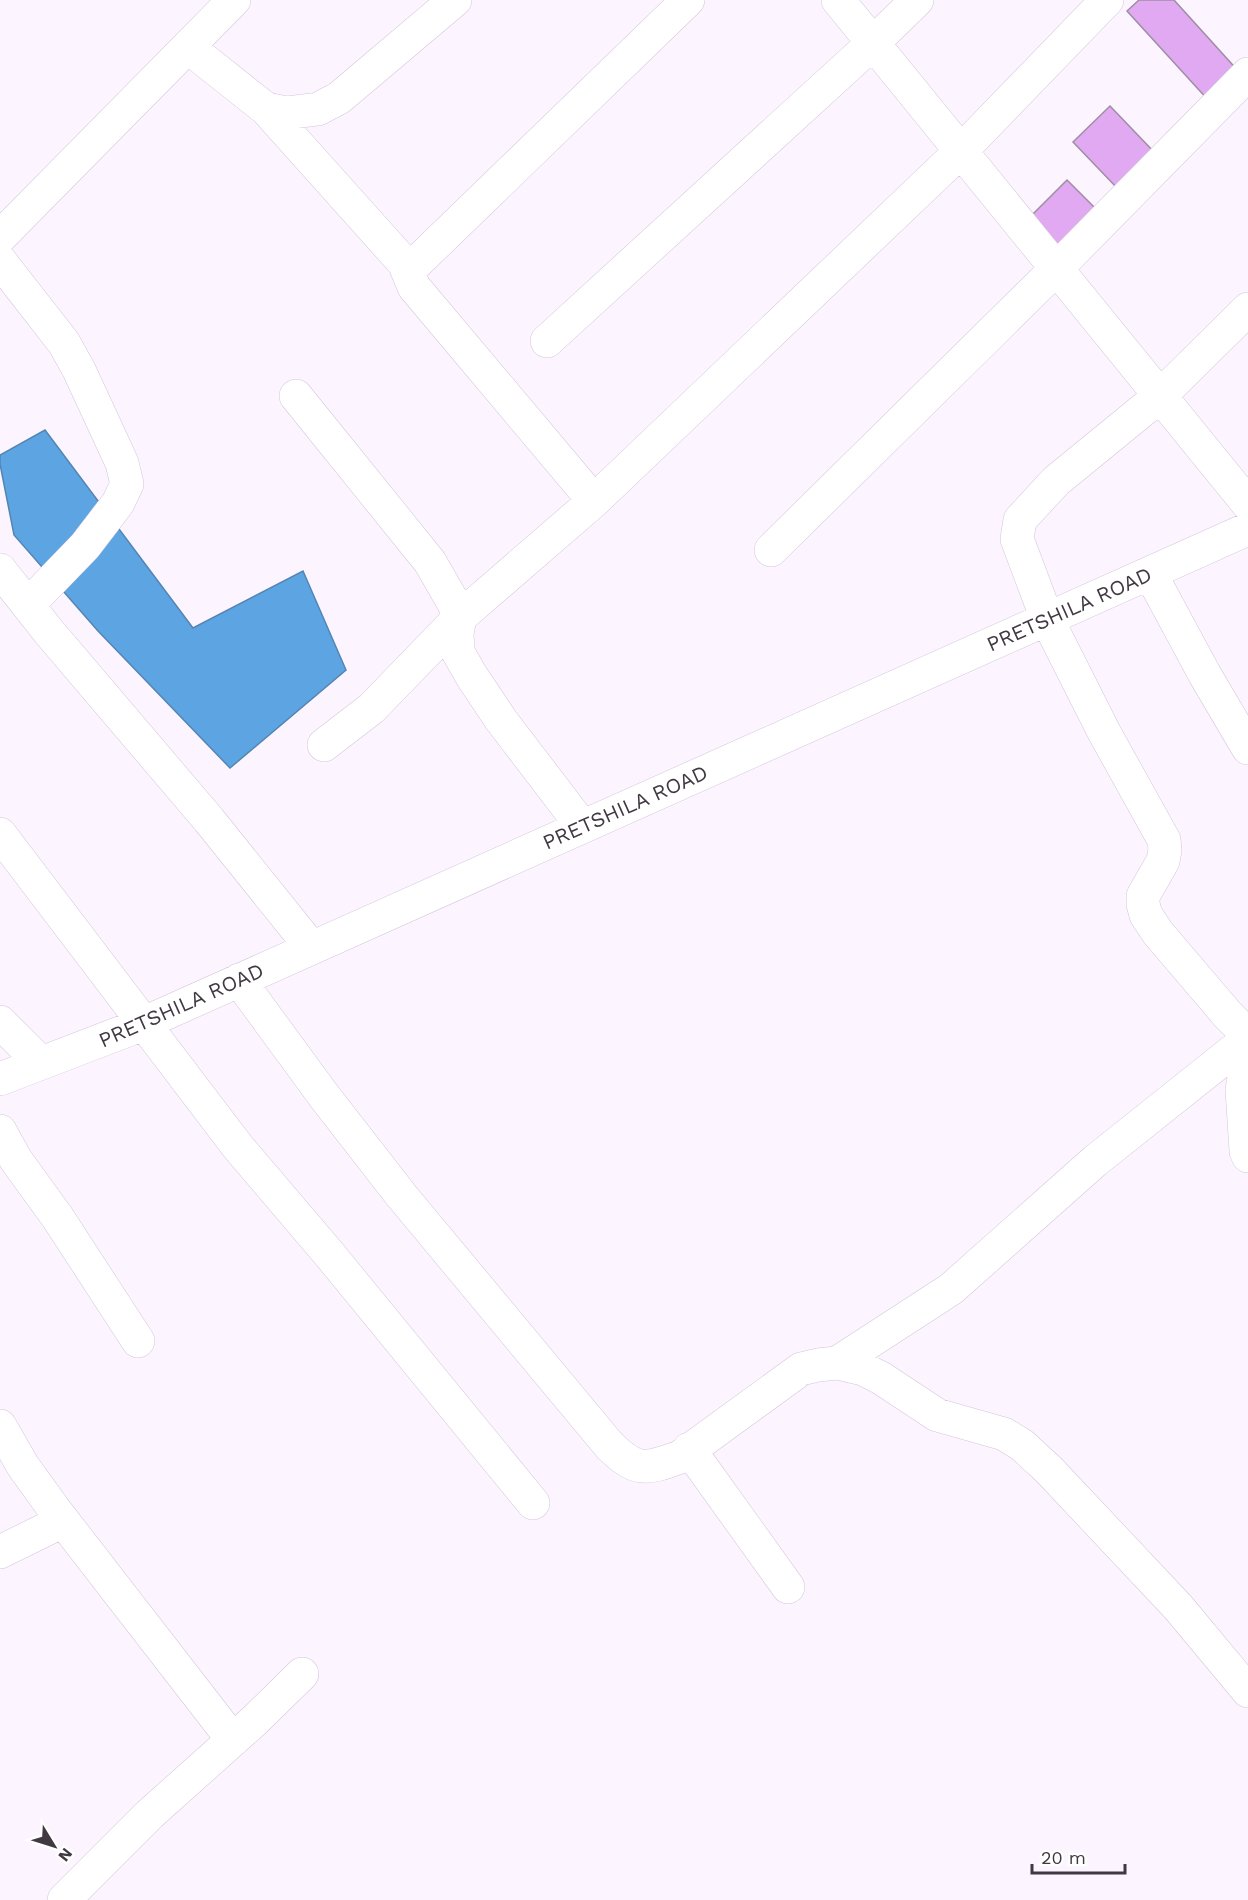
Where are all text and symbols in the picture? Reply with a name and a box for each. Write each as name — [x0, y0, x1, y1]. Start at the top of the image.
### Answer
street label: PRETSHILA ROAD — [983, 561, 1155, 657]
street label: PRETSHILA ROAD — [539, 759, 711, 855]
street label: PRETSHILA ROAD — [95, 957, 267, 1053]
north arrow — [24, 1816, 84, 1876]
scale bar — [1032, 1837, 1125, 1875]
text: N — [54, 1844, 77, 1865]
text: 20 m — [1041, 1847, 1086, 1868]

